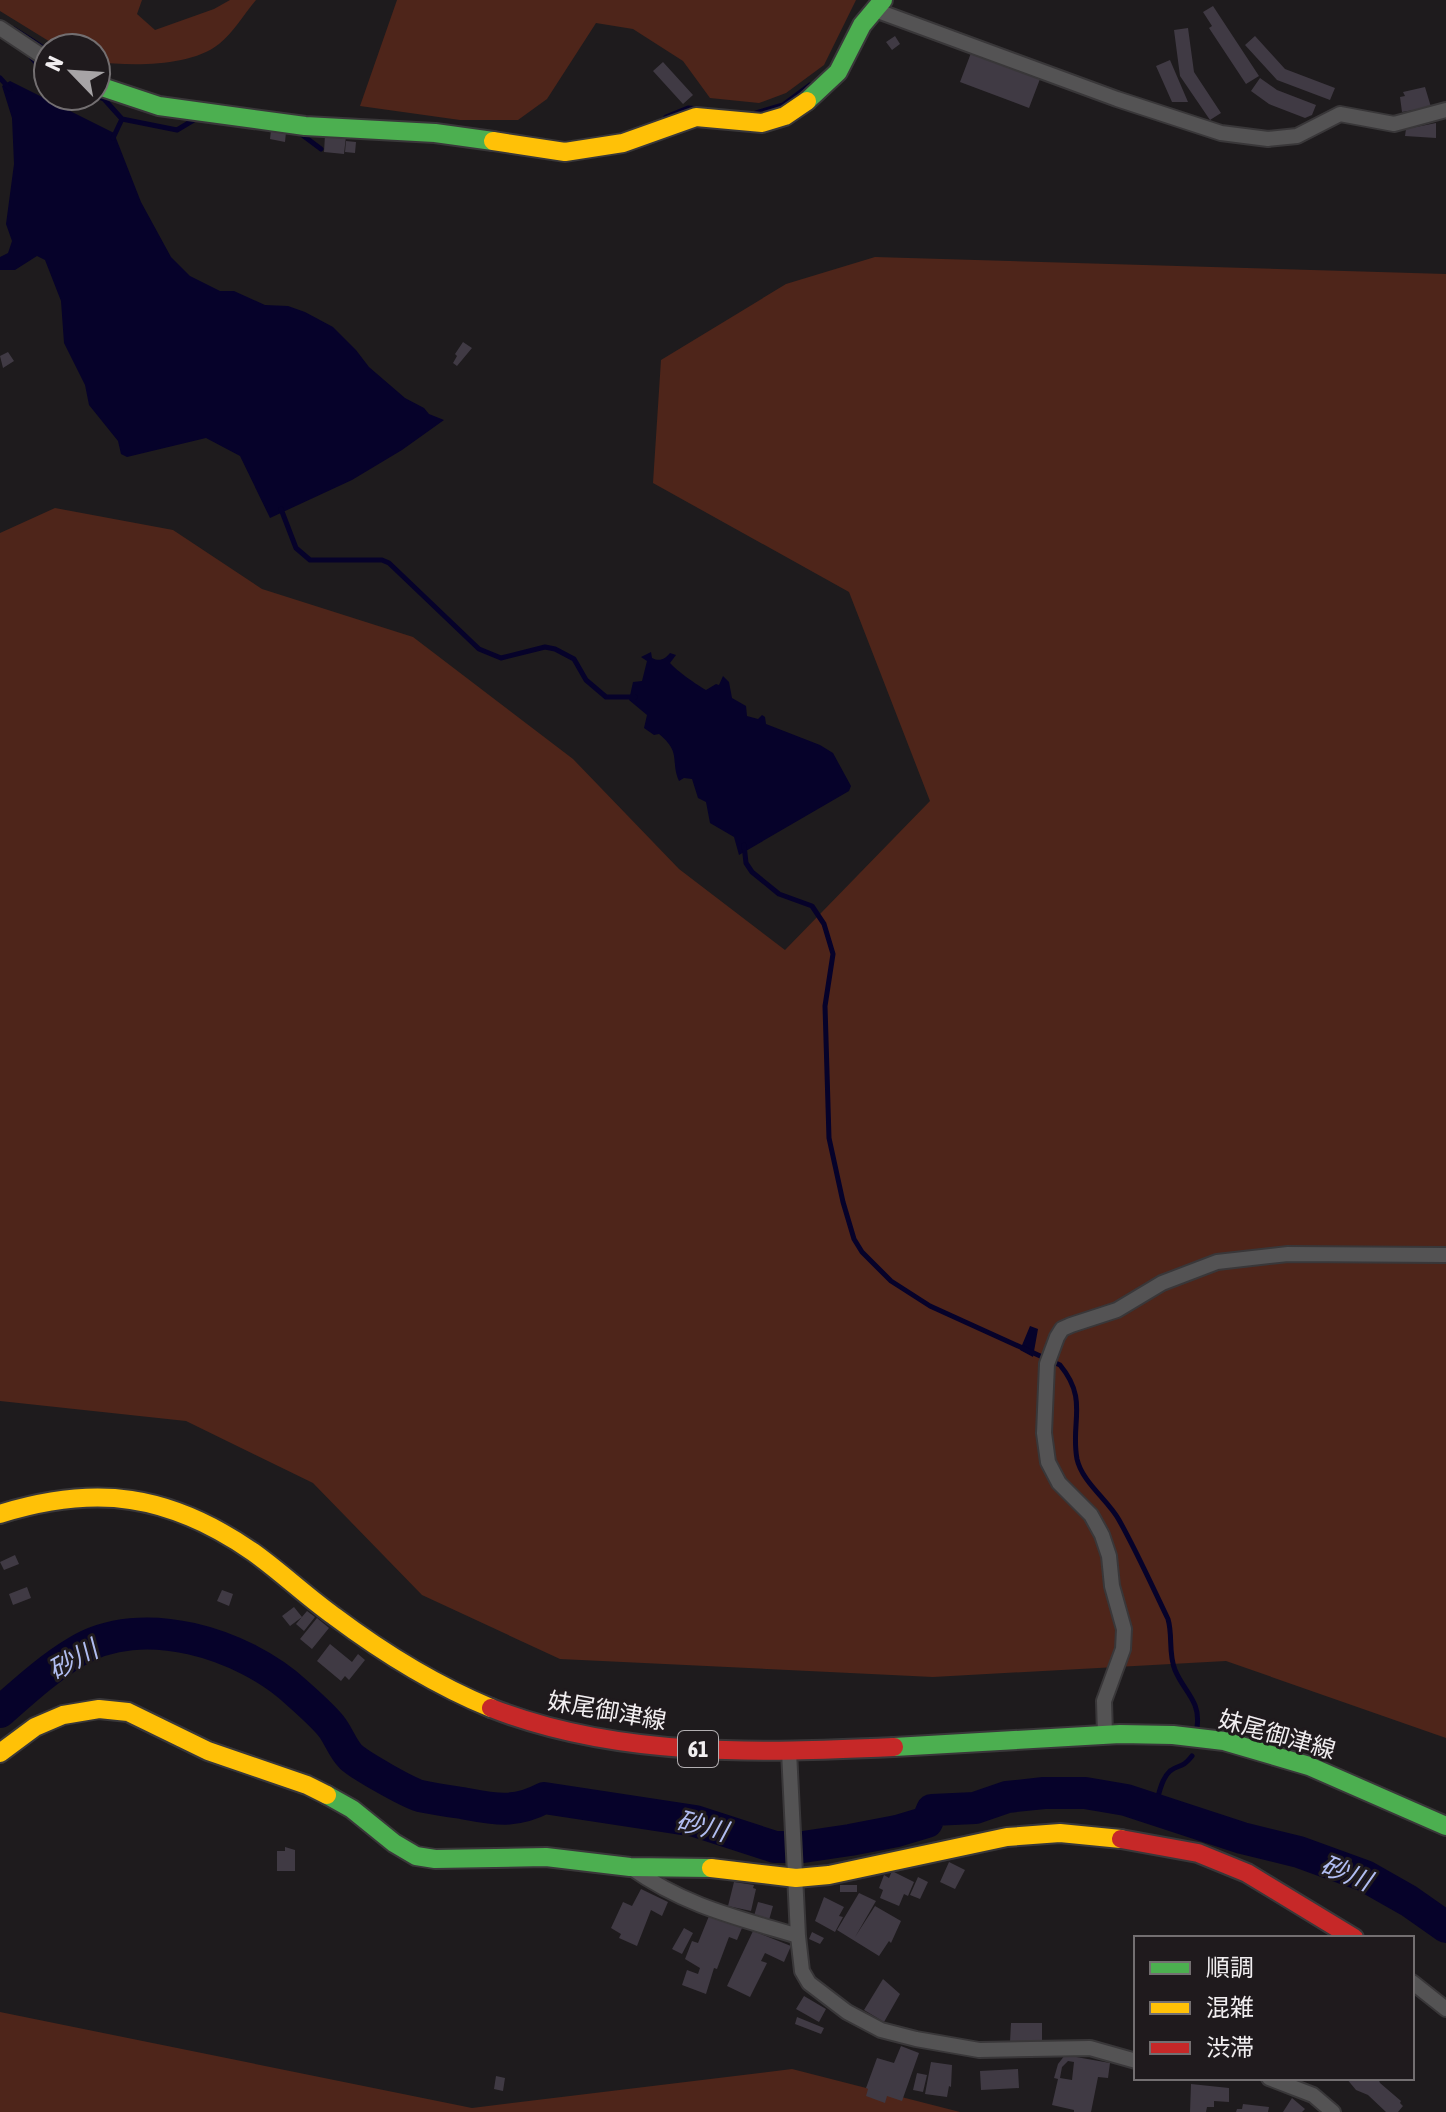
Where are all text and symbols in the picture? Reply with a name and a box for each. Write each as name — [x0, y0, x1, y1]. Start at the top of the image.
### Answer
north arrow — [32, 32, 112, 112]
text: N — [39, 52, 68, 75]
water label: 砂川 — [43, 1633, 106, 1686]
street label: 妹尾御津線 — [546, 1687, 669, 1734]
street label: 妹尾御津線 — [1216, 1705, 1339, 1764]
road number: 61 — [678, 1731, 718, 1767]
water label: 砂川 — [673, 1805, 734, 1848]
water label: 砂川 — [1316, 1850, 1378, 1897]
legend — [1134, 1936, 1414, 2080]
text: 順調 — [1206, 1954, 1254, 1981]
text: 混雑 — [1206, 1994, 1254, 2021]
text: 渋滞 — [1206, 2034, 1254, 2061]

